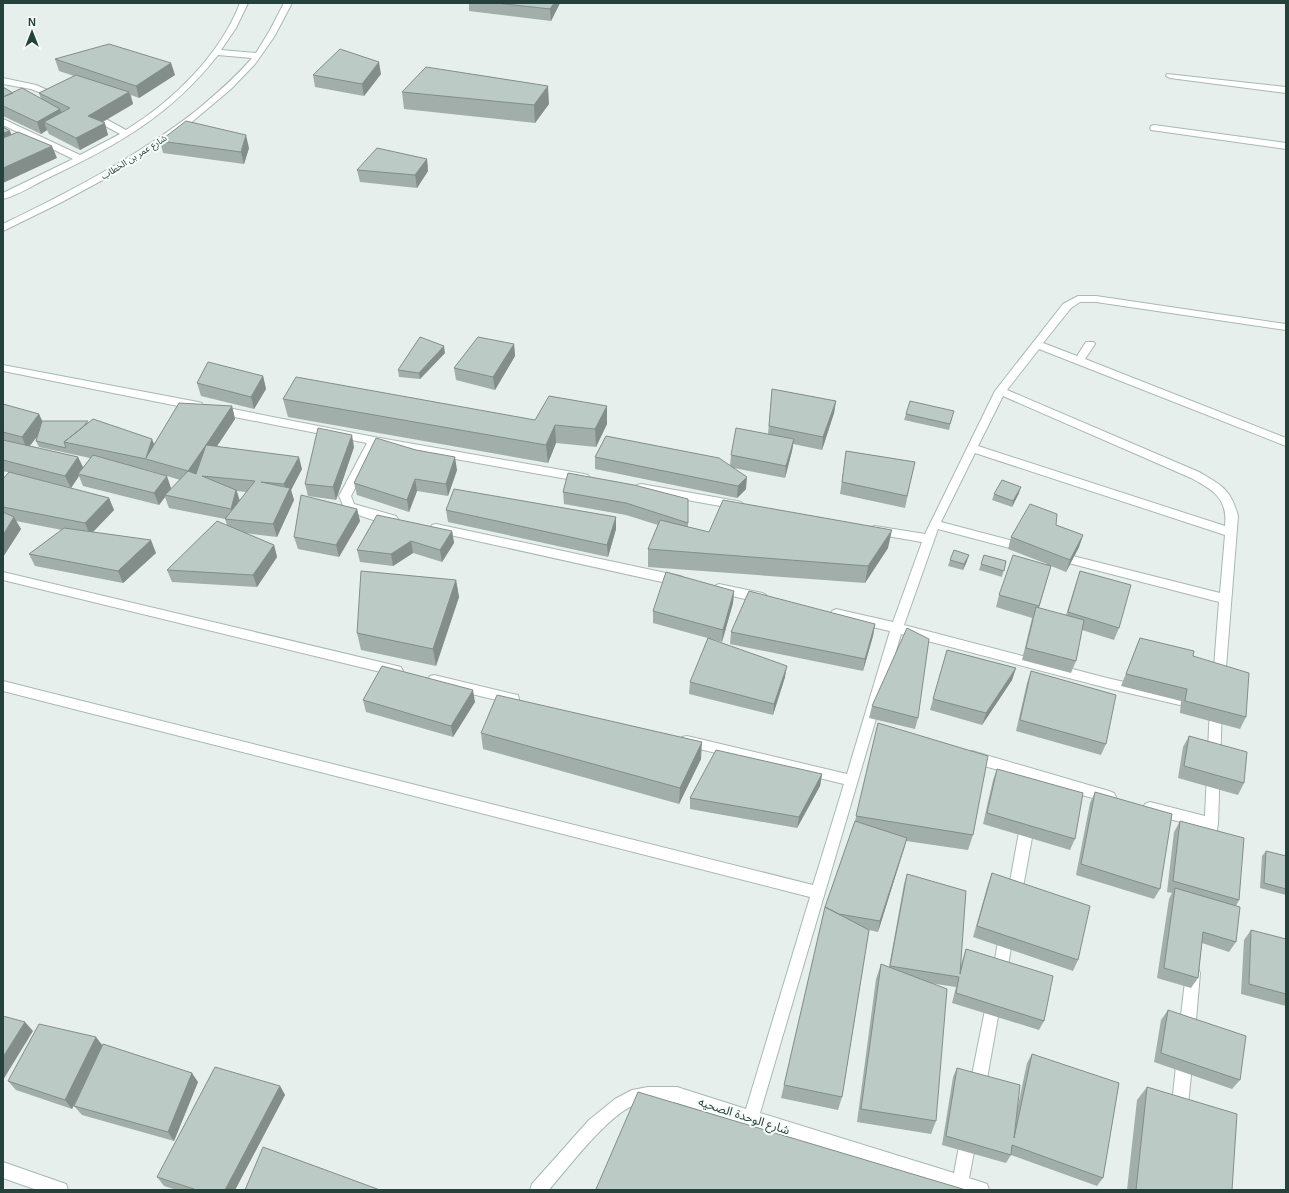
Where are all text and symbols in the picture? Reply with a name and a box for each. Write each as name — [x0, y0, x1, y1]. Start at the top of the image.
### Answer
north arrow — [12, 12, 52, 52]
text: N — [28, 16, 36, 28]
street label: شارع عمر بن الخطاب — [99, 133, 170, 183]
street label: شارع الوحدة الصحيه — [696, 1095, 791, 1139]

